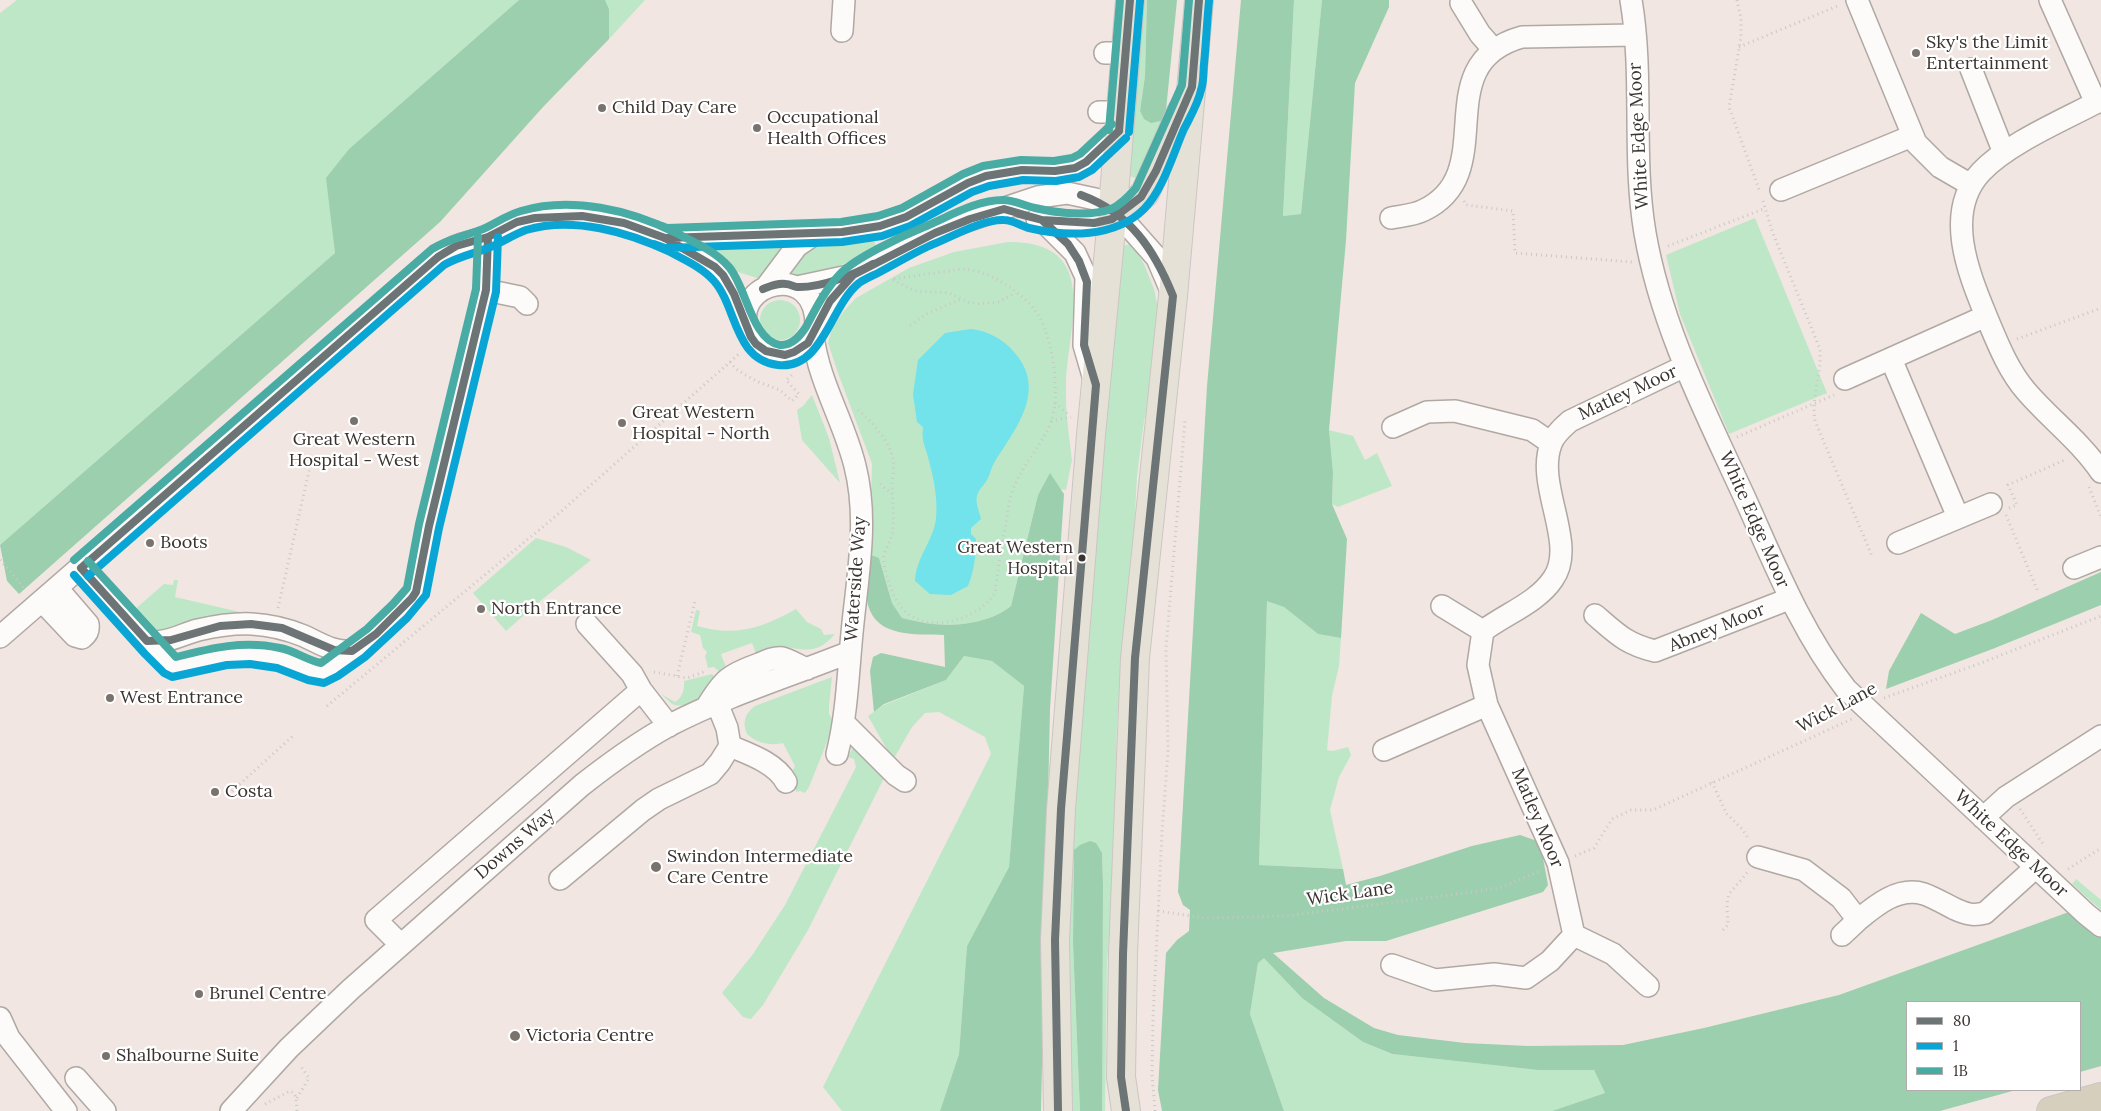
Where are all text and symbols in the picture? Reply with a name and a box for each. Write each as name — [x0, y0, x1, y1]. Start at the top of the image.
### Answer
place label: Sky's the Limit Entertainment — [1926, 32, 2048, 74]
marker: Sky's the Limit Entertainment — [1910, 47, 1922, 59]
street label: White Edge Moor — [1624, 62, 1654, 210]
place label: Child Day Care — [612, 97, 737, 119]
marker: Child Day Care — [596, 102, 608, 114]
place label: Occupational Health Offices — [767, 107, 886, 150]
marker: Occupational Health Offices — [751, 122, 763, 134]
street label: Matley Moor — [1575, 361, 1681, 425]
place label: Great Western Hospital - North — [632, 402, 770, 444]
marker: Great Western Hospital - West — [348, 415, 360, 427]
marker: Great Western Hospital - North — [616, 417, 628, 429]
place label: Great Western Hospital - West — [289, 429, 419, 472]
street label: White Edge Moor — [1714, 448, 1794, 592]
street label: Waterside Way — [841, 516, 871, 642]
place label: Boots — [160, 532, 208, 554]
marker: Boots — [144, 537, 156, 549]
place label: Great Western Hospital — [957, 538, 1073, 578]
marker: Great Western Hospital — [1077, 553, 1087, 563]
place label: North Entrance — [491, 598, 622, 620]
street label: Abney Moor — [1666, 599, 1768, 657]
marker: North Entrance — [475, 603, 487, 615]
street label: Wick Lane — [1793, 678, 1881, 738]
place label: West Entrance — [120, 687, 243, 709]
marker: West Entrance — [104, 692, 116, 704]
street label: Matley Moor — [1506, 765, 1568, 871]
place label: Costa — [225, 781, 273, 803]
marker: Costa — [209, 786, 221, 798]
street label: White Edge Moor — [1950, 786, 2072, 902]
street label: Downs Way — [471, 804, 559, 884]
place label: Swindon Intermediate Care Centre — [667, 846, 853, 889]
marker: Swindon Intermediate Care Centre — [649, 860, 663, 874]
street label: Wick Lane — [1305, 877, 1395, 911]
place label: Brunel Centre — [209, 983, 326, 1005]
marker: Brunel Centre — [193, 988, 205, 1000]
legend — [1906, 1001, 2081, 1091]
text: 80 — [1953, 1011, 1971, 1030]
place label: Victoria Centre — [526, 1025, 654, 1047]
marker: Victoria Centre — [508, 1029, 522, 1043]
text: 1 — [1953, 1036, 1958, 1055]
place label: Shalbourne Suite — [116, 1045, 259, 1067]
marker: Shalbourne Suite — [100, 1050, 112, 1062]
text: 1B — [1953, 1061, 1968, 1080]

